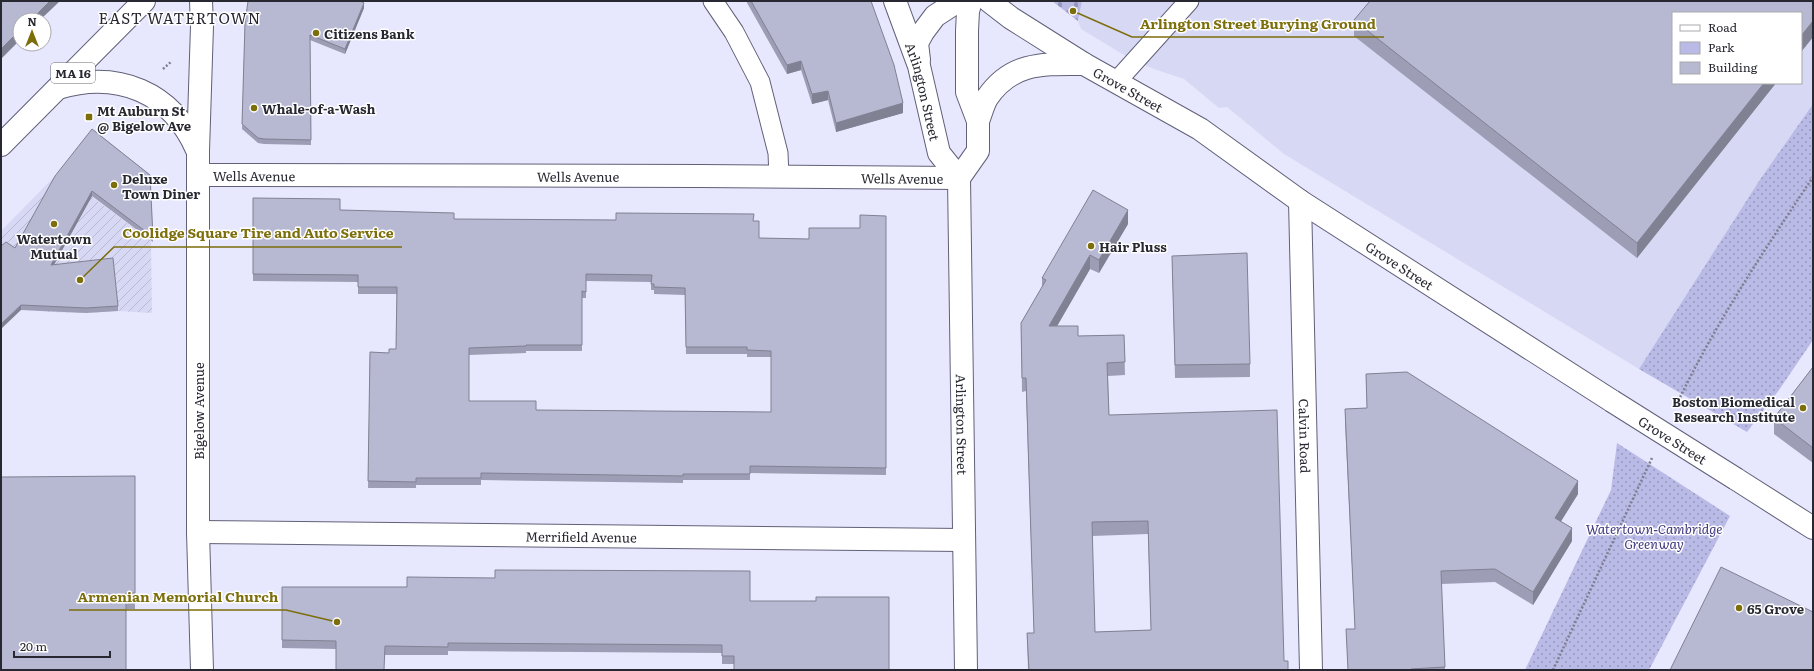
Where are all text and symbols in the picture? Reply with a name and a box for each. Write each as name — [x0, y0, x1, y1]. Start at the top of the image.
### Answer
district label: EAST WATERTOWN — [99, 6, 261, 29]
callout: Arlington Street Burying Ground — [1132, 11, 1384, 37]
north arrow — [12, 12, 52, 52]
legend — [1672, 12, 1802, 84]
text: N — [27, 13, 37, 29]
text: Arlington Street Burying Ground — [1140, 13, 1376, 33]
text: Road — [1708, 18, 1738, 36]
place label: Citizens Bank — [324, 24, 415, 43]
marker: Citizens Bank — [311, 28, 321, 38]
text: Park — [1708, 38, 1735, 56]
street label: Arlington Street — [902, 39, 945, 143]
text: Building — [1708, 58, 1758, 76]
street label: Grove Street — [1090, 62, 1167, 116]
road number: MA 16 — [51, 63, 95, 83]
place label: Whale-of-a-Wash — [262, 99, 376, 118]
place label: Mt Auburn St @ Bigelow Ave — [97, 101, 191, 135]
marker: Whale-of-a-Wash — [249, 103, 259, 113]
marker: Mt Auburn St @ Bigelow Ave — [84, 112, 94, 122]
street label: Wells Avenue — [213, 166, 296, 185]
street label: Wells Avenue — [537, 166, 620, 185]
street label: Wells Avenue — [861, 168, 944, 187]
place label: Deluxe Town Diner — [122, 169, 200, 203]
marker: Deluxe Town Diner — [109, 180, 119, 190]
marker: Watertown Mutual — [49, 219, 59, 229]
callout: Coolidge Square Tire and Auto Service — [114, 221, 402, 247]
text: Coolidge Square Tire and Auto Service — [122, 222, 394, 242]
place label: Watertown Mutual — [16, 229, 92, 263]
street label: Grove Street — [1362, 236, 1438, 294]
place label: Hair Pluss — [1099, 237, 1167, 256]
marker: Hair Pluss — [1086, 241, 1096, 251]
street label: Bigelow Avenue — [189, 362, 208, 460]
street label: Arlington Street — [952, 374, 973, 476]
place label: Boston Biomedical Research Institute — [1672, 392, 1795, 426]
street label: Calvin Road — [1295, 398, 1316, 474]
marker: Boston Biomedical Research Institute — [1798, 403, 1808, 413]
street label: Grove Street — [1635, 411, 1711, 468]
park label: Watertown-Cambridge Greenway — [1586, 519, 1722, 553]
street label: Merrifield Avenue — [525, 526, 637, 546]
callout: Armenian Memorial Church — [69, 584, 286, 610]
text: Armenian Memorial Church — [78, 586, 279, 606]
place label: 65 Grove — [1747, 599, 1804, 618]
marker: 65 Grove — [1734, 603, 1744, 613]
scale bar — [14, 633, 110, 659]
text: 20 m — [20, 637, 47, 655]

